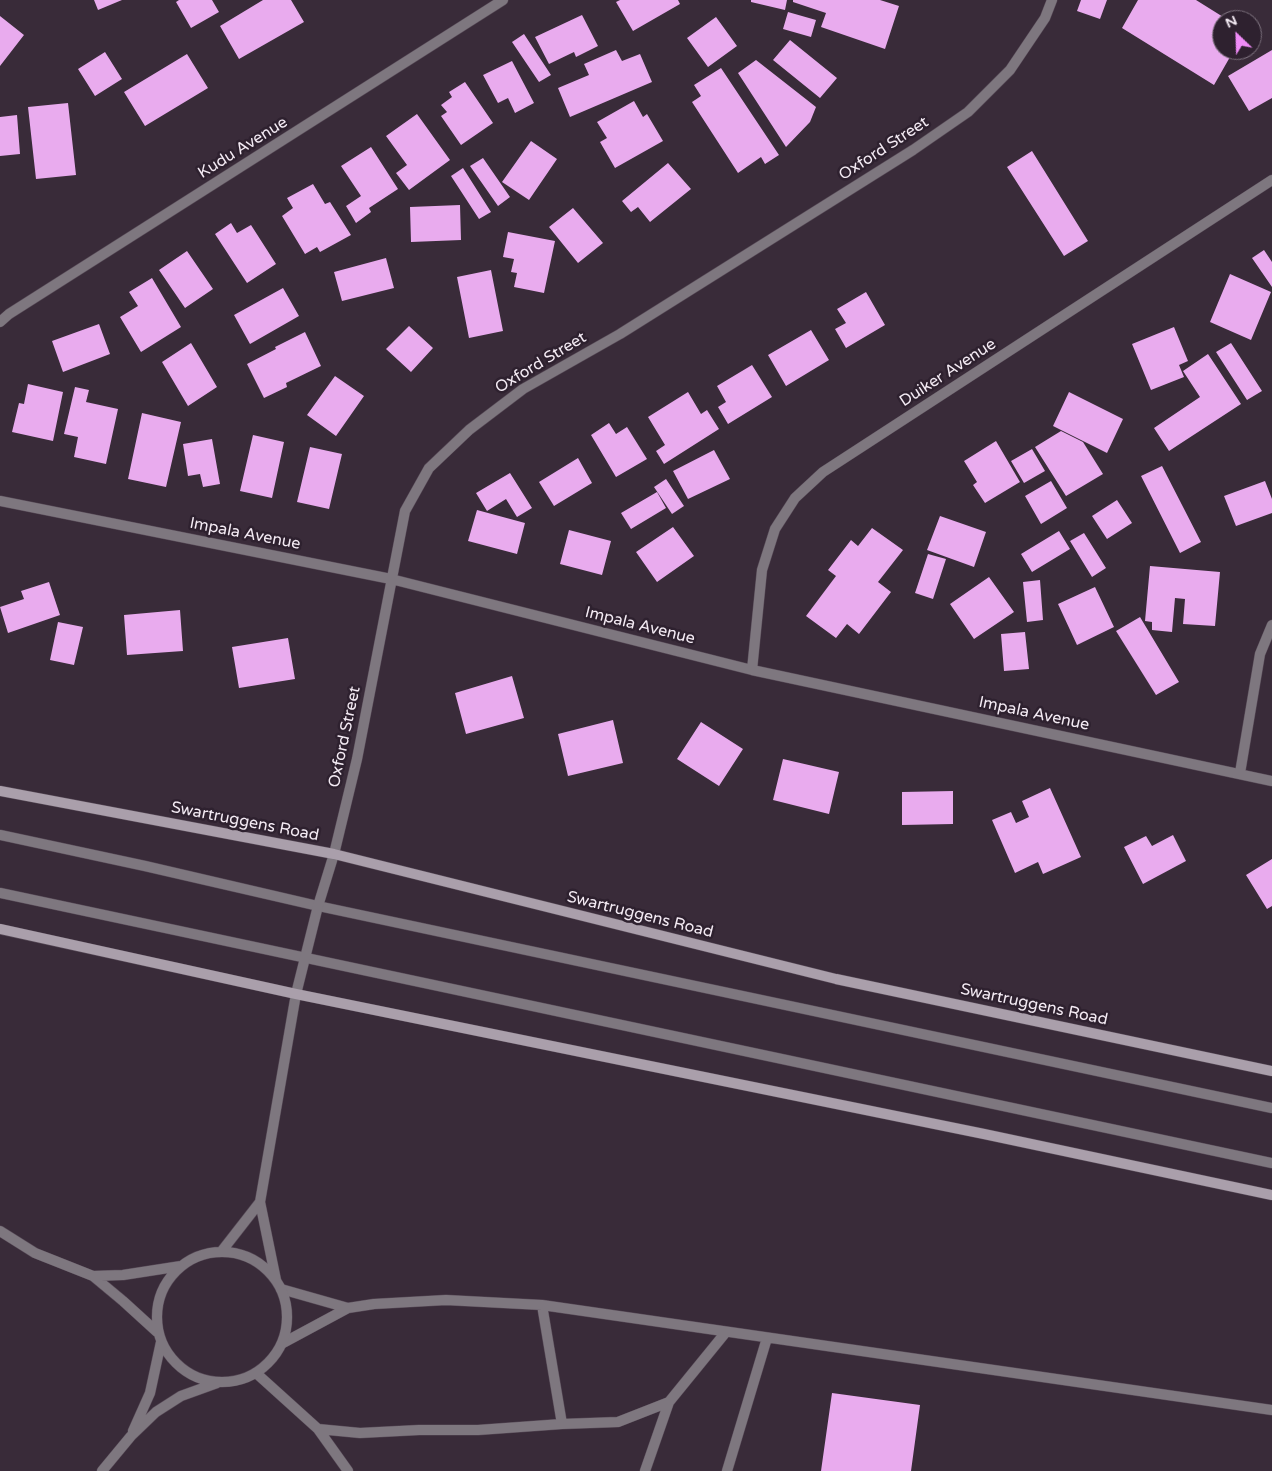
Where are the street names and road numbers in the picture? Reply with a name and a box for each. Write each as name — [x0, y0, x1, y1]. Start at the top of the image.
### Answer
street label: Kudu Avenue — [195, 113, 291, 183]
street label: Oxford Street — [836, 113, 932, 185]
street label: Oxford Street — [492, 328, 590, 398]
street label: Duiker Avenue — [896, 335, 1000, 411]
street label: Impala Avenue — [188, 514, 302, 554]
street label: Impala Avenue — [583, 603, 697, 649]
street label: Oxford Street — [325, 685, 365, 789]
street label: Impala Avenue — [977, 693, 1091, 735]
street label: Swartruggens Road — [170, 798, 320, 846]
street label: Swartruggens Road — [565, 888, 715, 942]
street label: Swartruggens Road — [959, 980, 1109, 1030]

